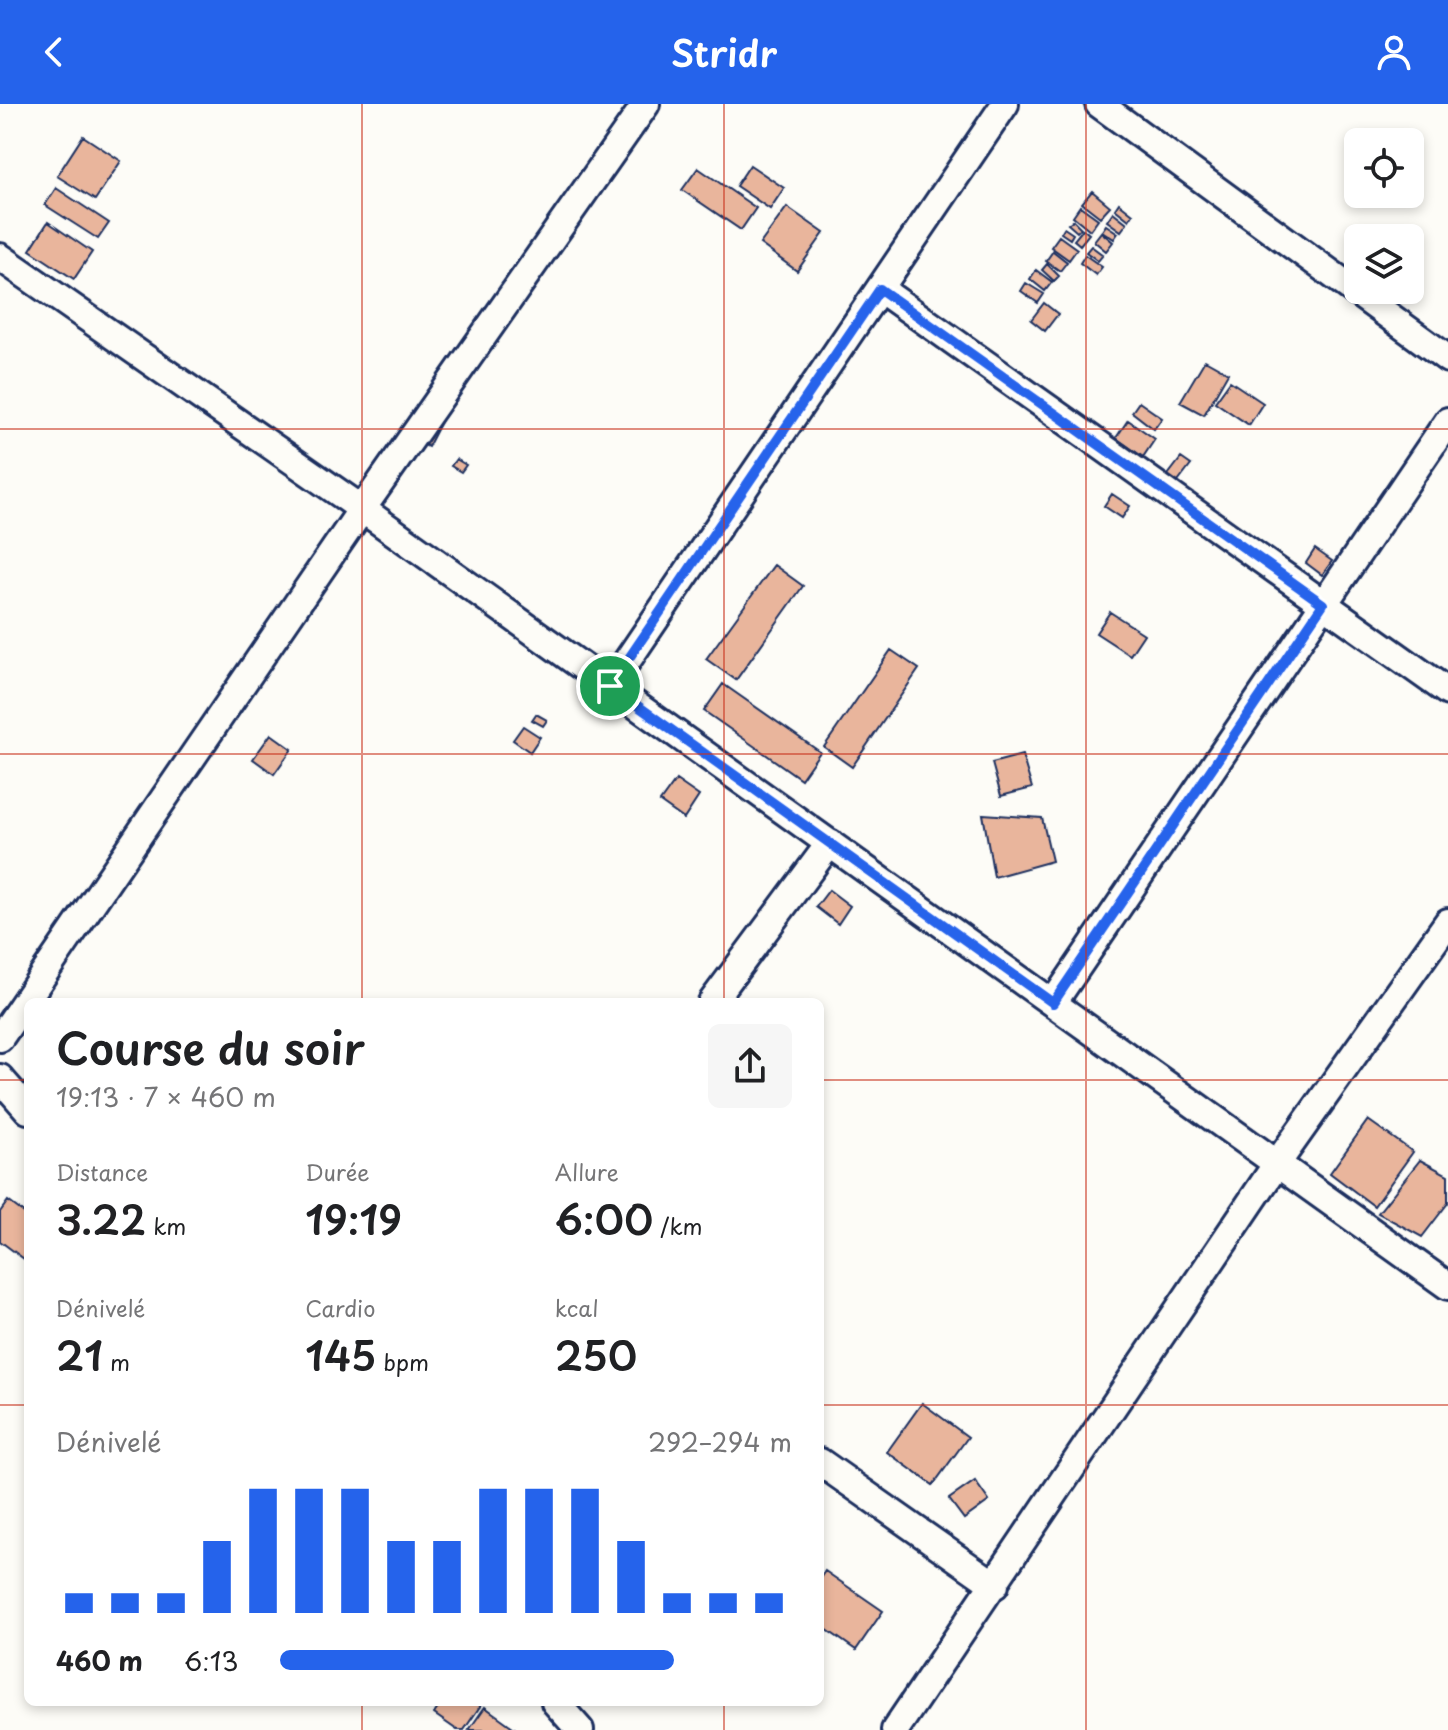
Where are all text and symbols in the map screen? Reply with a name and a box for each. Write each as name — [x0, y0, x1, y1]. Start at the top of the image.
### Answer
text: Stridr — [671, 25, 777, 79]
icon: back — [32, 30, 76, 74]
icon: person — [1372, 30, 1416, 74]
map controls — [1344, 128, 1424, 304]
button: locate — [1344, 128, 1424, 208]
button: layers — [1344, 224, 1424, 304]
pin — [576, 652, 644, 720]
icon: arrive — [588, 664, 632, 708]
text: Course du soir — [56, 1014, 365, 1080]
button: share — [708, 1024, 792, 1108]
text: 19:13 · 7 × 460 m — [56, 1077, 276, 1116]
text: Distance — [56, 1155, 148, 1188]
text: Durée — [305, 1155, 370, 1188]
text: Allure — [555, 1155, 619, 1188]
text: 3.22 — [56, 1188, 146, 1249]
text: 19:19 — [305, 1188, 402, 1249]
text: 6:00 — [555, 1188, 653, 1249]
text: km — [146, 1209, 186, 1242]
text: /km — [653, 1209, 702, 1242]
text: Dénivelé — [56, 1291, 145, 1324]
text: Cardio — [305, 1291, 375, 1324]
text: kcal — [555, 1291, 599, 1324]
text: 21 — [56, 1324, 103, 1385]
text: 145 — [305, 1324, 376, 1385]
text: 250 — [555, 1324, 637, 1385]
text: m — [103, 1345, 130, 1378]
text: bpm — [376, 1345, 429, 1378]
text: Dénivelé — [56, 1422, 161, 1461]
text: 292–294 m — [648, 1422, 792, 1461]
text: 460 m — [56, 1641, 143, 1680]
text: 6:13 — [184, 1641, 239, 1680]

